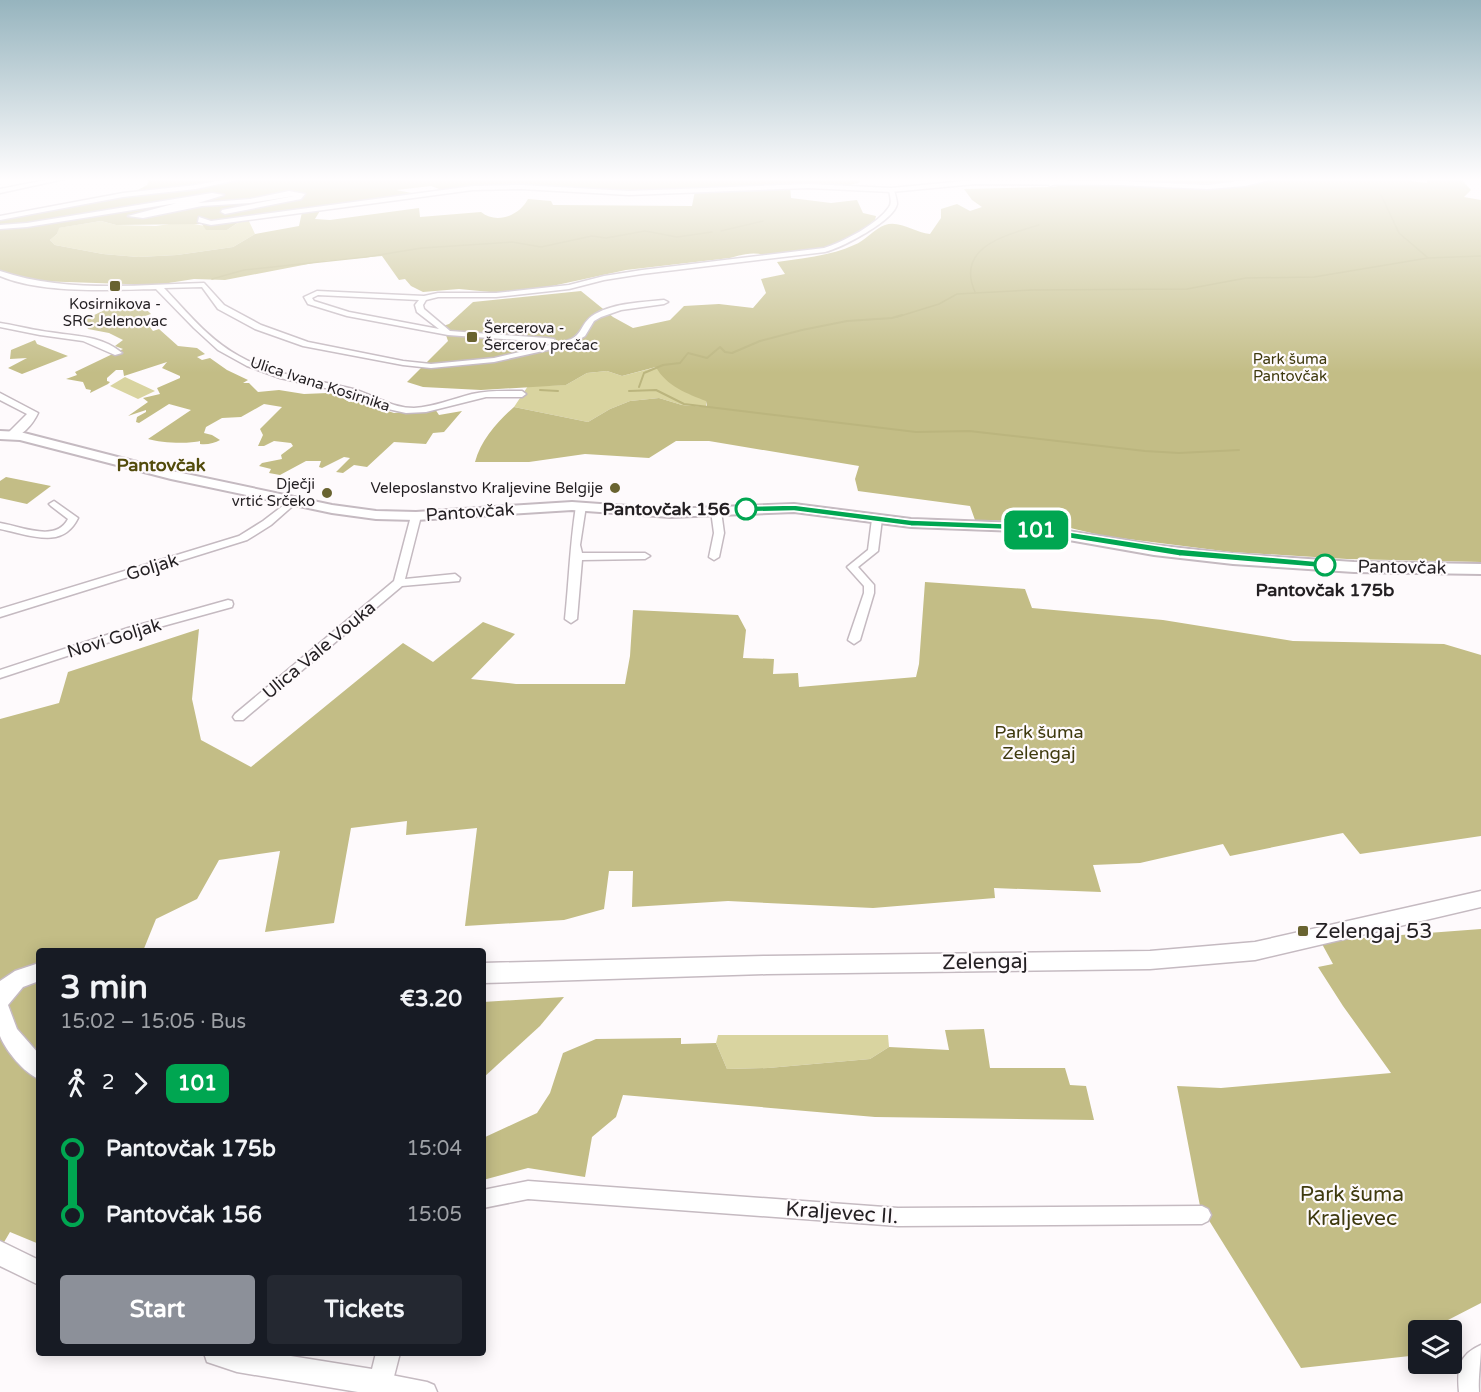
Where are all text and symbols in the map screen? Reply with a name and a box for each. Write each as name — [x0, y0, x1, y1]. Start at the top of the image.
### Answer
marker: Kosirnikova - SRC Jelenovac — [108, 279, 122, 293]
place label: Kosirnikova - SRC Jelenovac — [63, 295, 167, 330]
place label: Šercerova - Šercerov prečac — [484, 319, 598, 354]
marker: Šercerova - Šercerov prečac — [465, 330, 479, 344]
park label: Park šuma Pantovčak — [1253, 350, 1327, 385]
street label: Ulica Ivana Kosirnika — [248, 353, 392, 415]
district label: Pantovčak — [117, 454, 206, 476]
place label: Dječji vrtić Srčeko — [232, 475, 315, 510]
place label: Veleposlanstvo Kraljevine Belgije — [371, 479, 603, 497]
marker: Veleposlanstvo Kraljevine Belgije — [608, 481, 622, 495]
marker: Dječji vrtić Srčeko — [320, 486, 334, 500]
street label: Pantovčak — [425, 498, 515, 526]
place label: Pantovčak 156 — [602, 498, 730, 520]
marker: Pantovčak 156 — [735, 498, 757, 520]
line badge: 101 — [1002, 510, 1070, 550]
text: 101 — [1016, 518, 1056, 543]
street label: Goljak — [123, 549, 181, 585]
marker: Pantovčak 175b — [1314, 554, 1336, 576]
street label: Pantovčak — [1357, 555, 1447, 579]
place label: Pantovčak 175b — [1256, 579, 1394, 601]
street label: Ulica Vale Vouka — [258, 596, 380, 704]
street label: Novi Goljak — [64, 613, 164, 663]
park label: Park šuma Zelengaj — [994, 721, 1084, 764]
place label: Zelengaj 53 — [1315, 919, 1432, 944]
marker: Zelengaj 53 — [1296, 924, 1310, 938]
street label: Zelengaj — [942, 949, 1028, 975]
text: 3 min — [60, 968, 148, 1007]
text: €3.20 — [400, 986, 462, 1012]
text: 15:02 – 15:05 · Bus — [60, 1010, 246, 1034]
icon: walk — [60, 1067, 93, 1100]
icon: forward — [124, 1067, 157, 1100]
text: 2 — [102, 1071, 115, 1095]
text: 101 — [178, 1071, 217, 1096]
text: Pantovčak 175b — [106, 1136, 276, 1162]
text: 15:04 — [407, 1137, 462, 1161]
park label: Park šuma Kraljevec — [1300, 1182, 1404, 1231]
street label: Kraljevec II. — [785, 1197, 899, 1229]
text: Pantovčak 156 — [106, 1202, 262, 1228]
text: 15:05 — [407, 1203, 462, 1227]
button: Start — [60, 1275, 255, 1344]
button: Tickets — [267, 1275, 462, 1344]
map controls — [1408, 1320, 1462, 1374]
button: layers — [1408, 1320, 1462, 1374]

